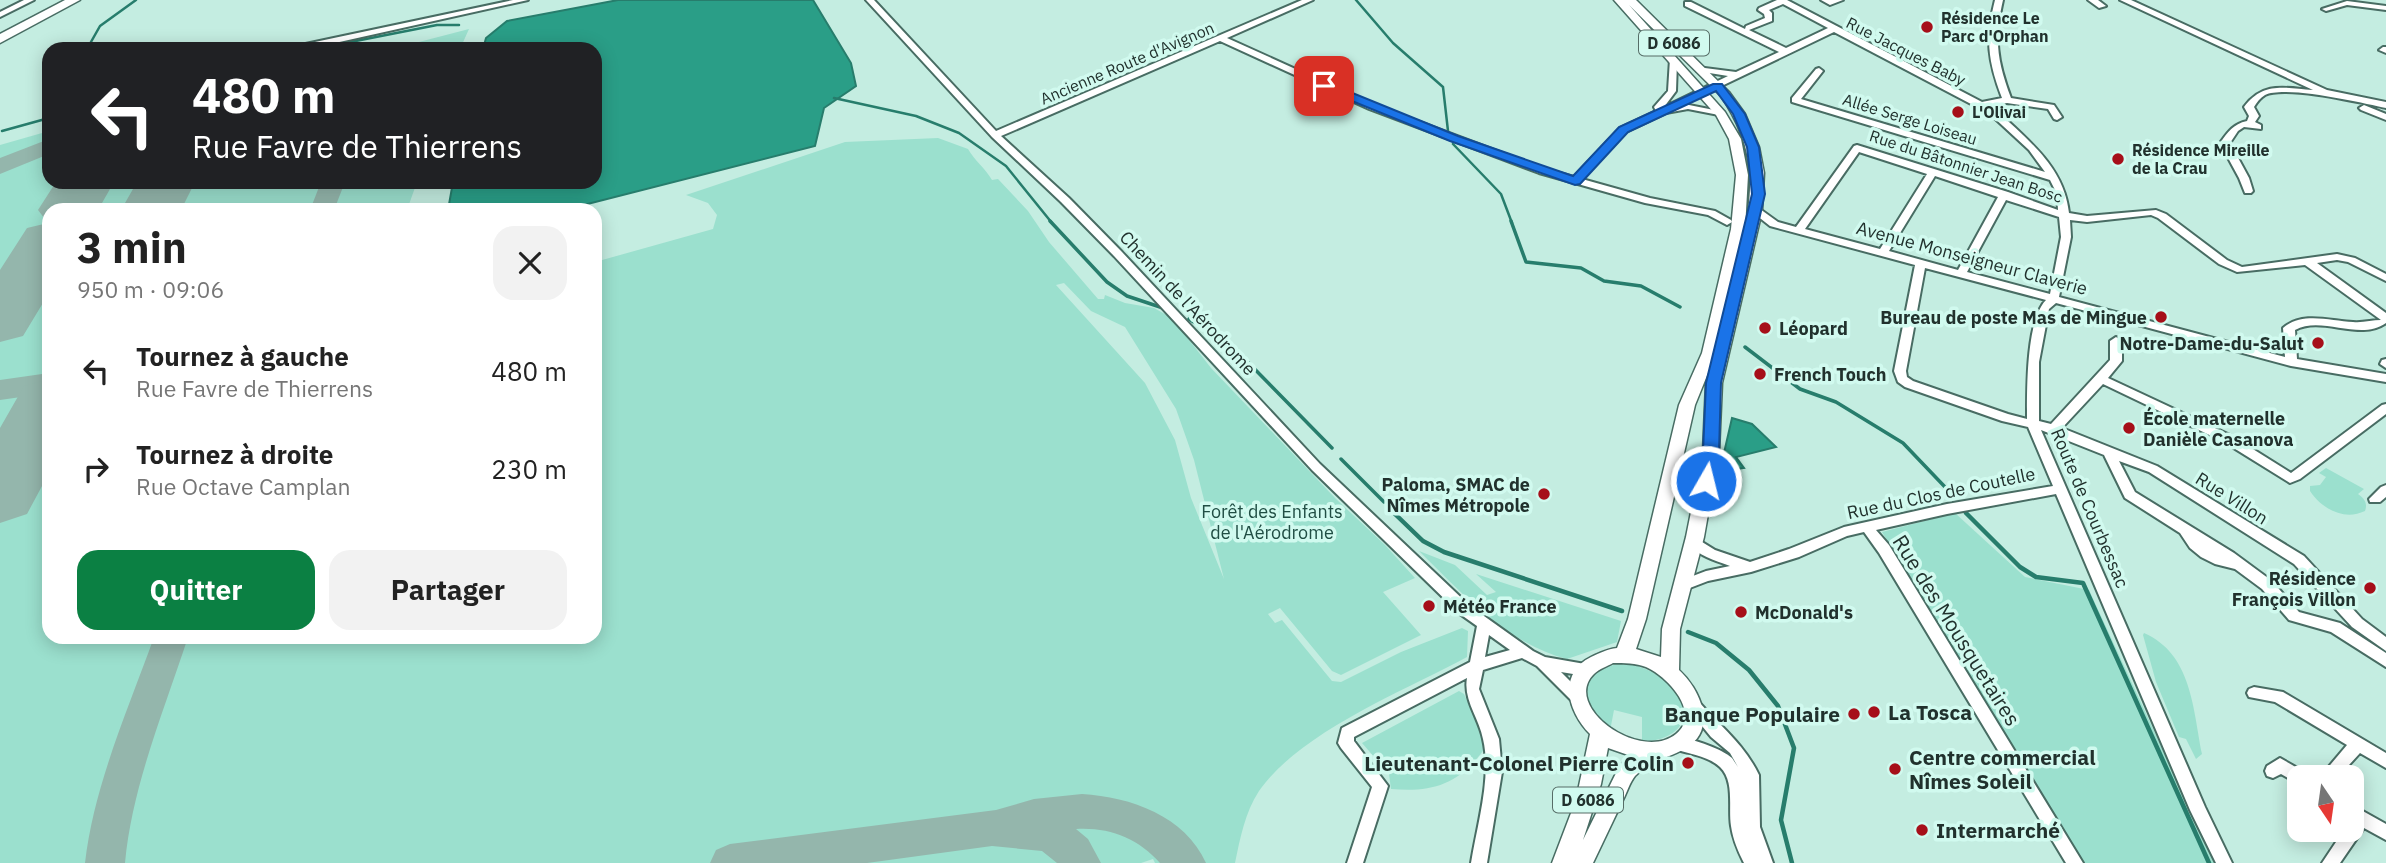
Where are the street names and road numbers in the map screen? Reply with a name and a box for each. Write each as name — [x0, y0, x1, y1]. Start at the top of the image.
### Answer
street label: Rue Jacques Baby — [1843, 12, 1969, 90]
street label: Ancienne Route d'Avignon — [1037, 17, 1217, 109]
road number: D 6086 — [1639, 31, 1709, 56]
street label: Allée Serge Loiseau — [1840, 89, 1980, 149]
street label: Rue du Bâtonnier Jean Bosc — [1867, 125, 2065, 207]
street label: Avenue Monseigneur Claverie — [1854, 216, 2090, 300]
street label: Chemin de l'Aérodrome — [1115, 226, 1261, 380]
street label: Route de Courbessac — [2046, 425, 2134, 591]
street label: Rue du Clos de Coutelle — [1845, 462, 2037, 524]
street label: Rue Villon — [2191, 467, 2273, 529]
street label: Rue des Mousquetaires — [1887, 529, 2027, 731]
road number: D 6086 — [1553, 788, 1623, 813]

